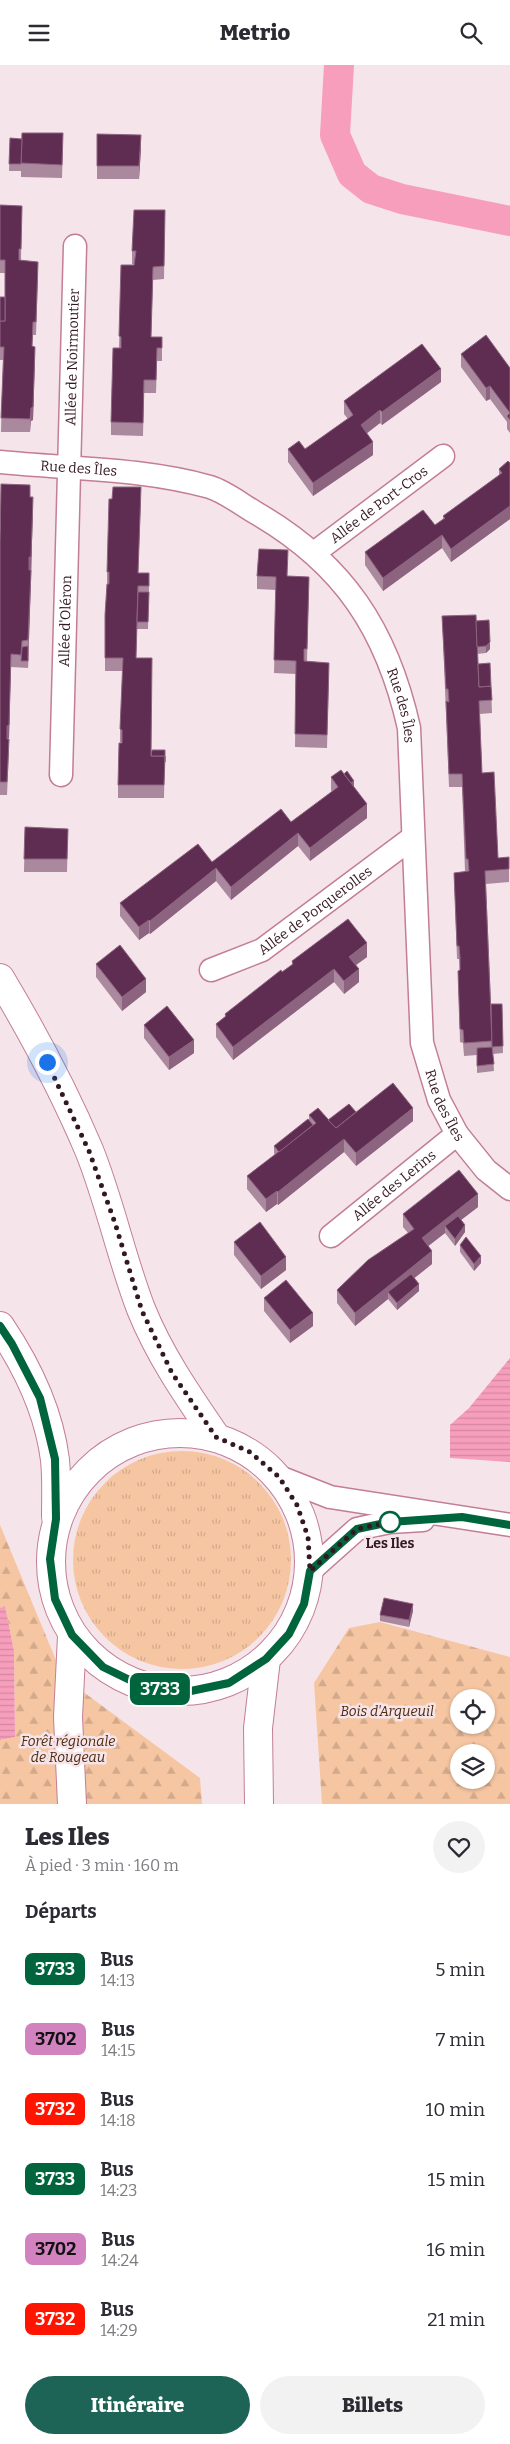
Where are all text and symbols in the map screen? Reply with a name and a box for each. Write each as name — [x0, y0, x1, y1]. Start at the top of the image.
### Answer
icon: menu — [25, 19, 53, 47]
text: Metrio — [220, 19, 290, 46]
icon: search — [457, 19, 485, 47]
street label: Allée de Noirmoutier — [62, 288, 82, 426]
street label: Rue des Îles — [40, 457, 118, 479]
street label: Allée de Port-Cros — [326, 462, 431, 547]
street label: Allée d'Oléron — [55, 575, 75, 667]
street label: Rue des Îles — [383, 665, 418, 743]
street label: Allée de Porquerolles — [255, 862, 375, 958]
your location — [35, 1050, 60, 1075]
street label: Rue des Îles — [422, 1067, 468, 1145]
street label: Allée des Lerins — [349, 1146, 439, 1224]
marker: Les Iles — [379, 1511, 401, 1533]
place label: Les Iles — [366, 1535, 415, 1552]
line badge: 3733 — [125, 1673, 195, 1705]
text: 3733 — [140, 1678, 180, 1700]
map controls — [450, 1689, 495, 1789]
button: locate — [450, 1689, 495, 1734]
park label: Bois d'Arqueuil — [340, 1703, 434, 1720]
park label: Forêt régionale de Rougeau — [21, 1733, 115, 1766]
button: layers — [450, 1744, 495, 1789]
button: heart — [433, 1821, 485, 1873]
text: Les Iles — [25, 1823, 110, 1851]
text: À pied · 3 min · 160 m — [25, 1856, 179, 1875]
text: Départs — [25, 1900, 97, 1923]
text: Bus — [100, 1948, 134, 1971]
text: 3733 — [35, 1958, 75, 1980]
text: 5 min — [435, 1958, 485, 1981]
text: 14:13 — [100, 1971, 135, 1990]
text: Bus — [101, 2018, 135, 2041]
text: 3702 — [35, 2028, 76, 2050]
text: 7 min — [436, 2028, 485, 2051]
text: 14:15 — [101, 2041, 136, 2060]
text: Bus — [100, 2088, 134, 2111]
text: 3732 — [35, 2098, 75, 2120]
text: 10 min — [425, 2098, 485, 2121]
text: 14:18 — [100, 2111, 136, 2130]
text: Bus — [100, 2158, 134, 2181]
text: 3733 — [35, 2168, 75, 2190]
text: 15 min — [428, 2168, 485, 2191]
text: 14:23 — [100, 2181, 137, 2200]
text: Bus — [101, 2228, 135, 2251]
text: 3702 — [35, 2238, 76, 2260]
text: 16 min — [427, 2238, 485, 2261]
text: 14:24 — [101, 2251, 139, 2270]
text: Bus — [100, 2298, 134, 2321]
text: 3732 — [35, 2308, 75, 2330]
text: 21 min — [427, 2308, 485, 2331]
text: 14:29 — [100, 2321, 138, 2340]
button: Itinéraire — [25, 2376, 250, 2434]
button: Billets — [260, 2376, 485, 2434]

